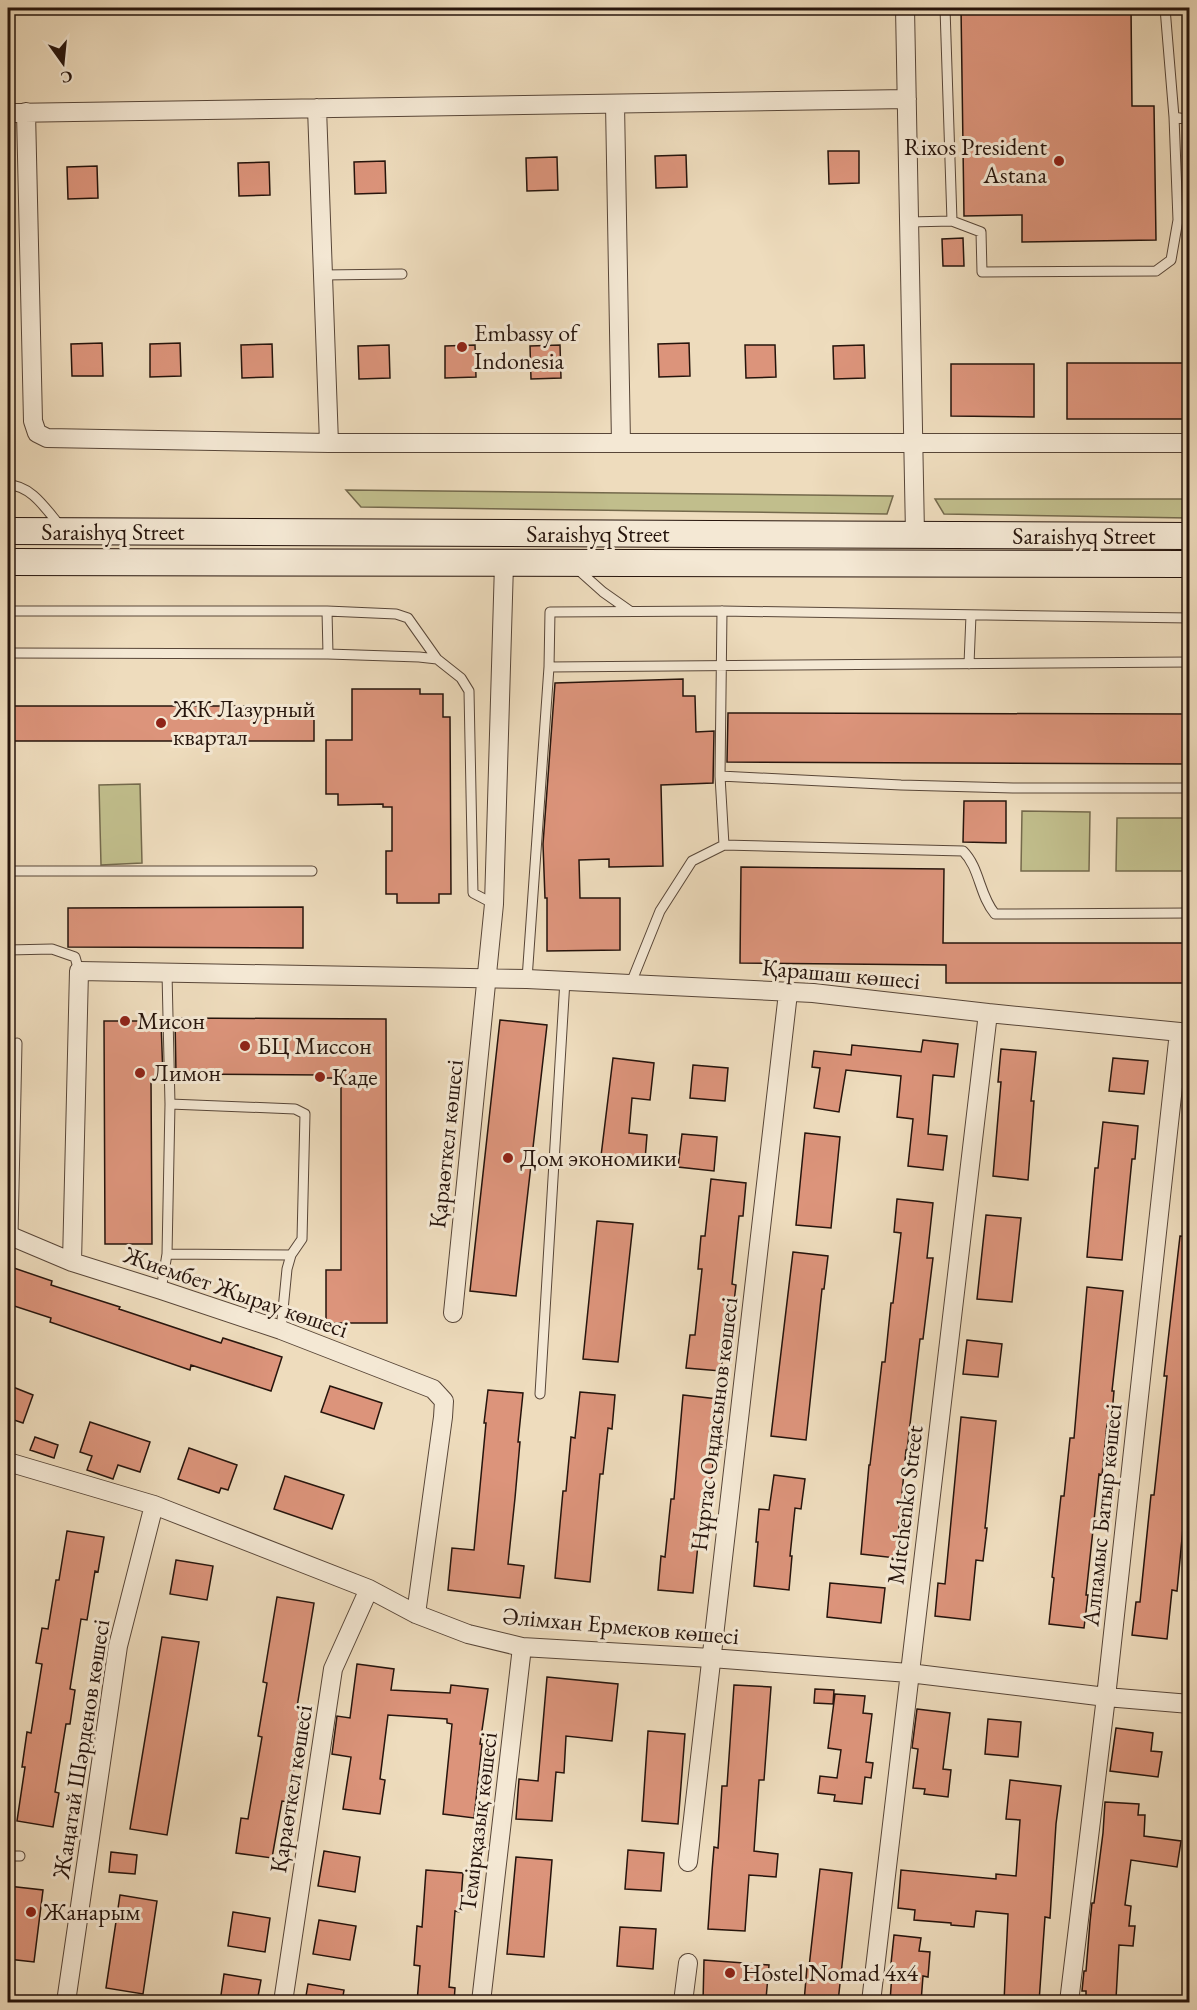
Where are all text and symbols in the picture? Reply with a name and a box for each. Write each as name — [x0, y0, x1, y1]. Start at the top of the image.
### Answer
north arrow — [33, 33, 93, 93]
text: С — [59, 65, 75, 89]
place label: Rixos President Astana — [904, 131, 1047, 190]
marker: Rixos President Astana — [1052, 154, 1066, 168]
place label: Embassy of Indonesia — [474, 317, 581, 376]
marker: Embassy of Indonesia — [455, 340, 469, 354]
street label: Saraishyq Street — [41, 516, 185, 547]
street label: Saraishyq Street — [526, 518, 670, 549]
street label: Saraishyq Street — [1012, 520, 1156, 551]
place label: ЖК Лазурный квартал — [172, 693, 316, 752]
marker: ЖК Лазурный квартал — [154, 716, 168, 730]
street label: Қарашаш көшесі — [761, 951, 922, 996]
place label: Мисон — [137, 1005, 205, 1036]
marker: Мисон — [118, 1014, 132, 1028]
place label: БЦ Миссон — [257, 1030, 372, 1061]
marker: БЦ Миссон — [238, 1039, 252, 1053]
place label: Лимон — [152, 1057, 221, 1088]
street label: Қараөткел көшесі — [421, 1058, 470, 1230]
place label: Каде — [332, 1061, 378, 1092]
marker: Лимон — [133, 1066, 147, 1080]
marker: Каде — [313, 1070, 327, 1084]
place label: Дом экономики — [520, 1142, 677, 1173]
marker: Дом экономики — [501, 1151, 515, 1165]
street label: Жиембет Жырау көшесі — [119, 1238, 352, 1344]
street label: Нұртас Оңдасынов көшесі — [683, 1295, 744, 1553]
street label: Алпамыс Батыр көшесі — [1074, 1402, 1129, 1629]
street label: Mitchenko Street — [879, 1423, 930, 1586]
street label: Әлімхан Ермеков көшесі — [502, 1600, 740, 1651]
street label: Жаңатай Шәрденов көшесі — [45, 1617, 116, 1882]
street label: Қараөткел көшесі — [262, 1703, 319, 1875]
street label: Темірқазық көшесі — [451, 1730, 504, 1914]
place label: Жанарым — [42, 1896, 140, 1927]
marker: Жанарым — [24, 1905, 38, 1919]
place label: Hostel Nomad 4x4 — [742, 1957, 918, 1988]
marker: Hostel Nomad 4x4 — [723, 1966, 737, 1980]

